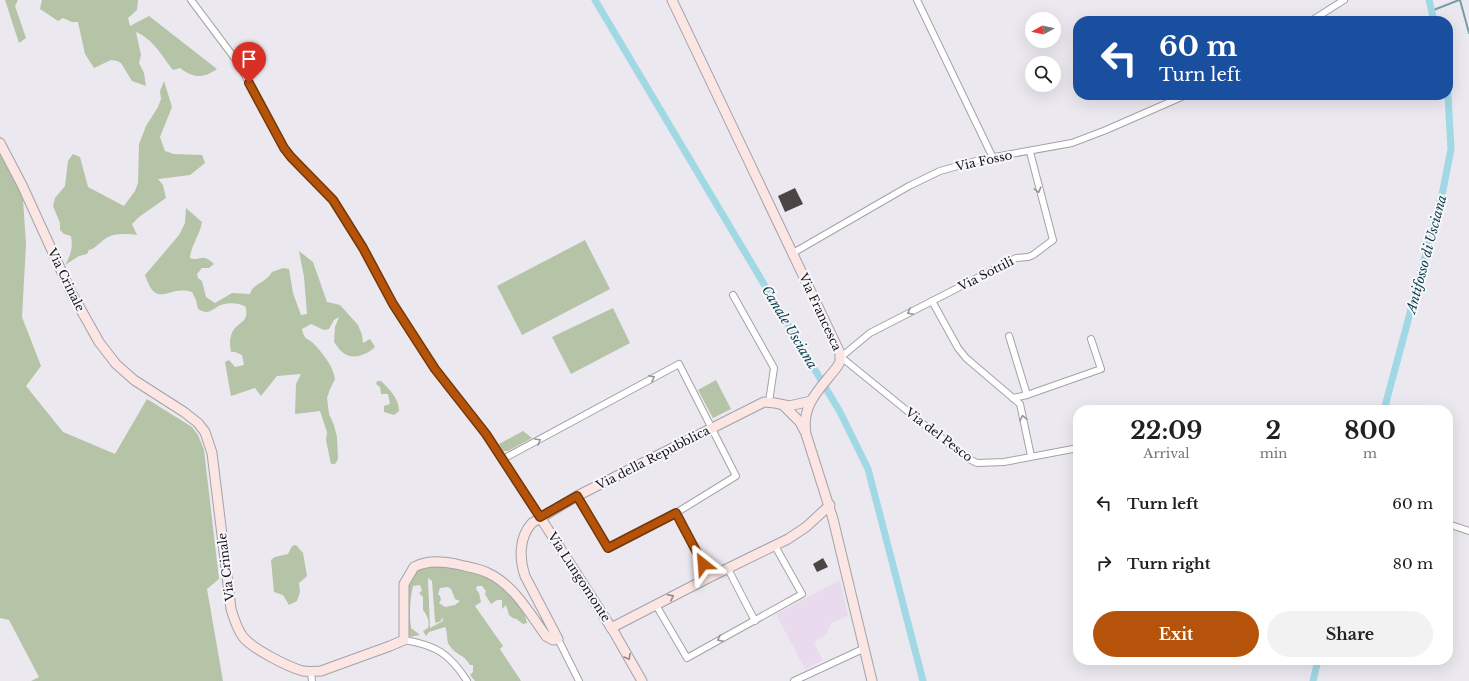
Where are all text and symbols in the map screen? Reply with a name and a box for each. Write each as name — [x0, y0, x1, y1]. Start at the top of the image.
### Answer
north arrow — [1025, 12, 1061, 48]
map controls — [1025, 12, 1061, 92]
text: 60 m — [1159, 29, 1237, 64]
icon: left — [1093, 32, 1145, 84]
pin — [232, 42, 266, 83]
icon: arrive — [238, 48, 260, 70]
button: search — [1025, 56, 1061, 92]
text: Turn left — [1159, 64, 1241, 86]
street label: Via Fosso — [953, 147, 1014, 174]
one-way arrow — [1034, 187, 1042, 193]
water label: Antifosso di Usciana — [1402, 193, 1450, 317]
street label: Via Crinale — [44, 245, 88, 314]
street label: Via Sottili — [955, 253, 1016, 294]
street label: Via Francesca — [796, 270, 845, 353]
water label: Canale Usciana — [758, 283, 821, 372]
one-way arrow — [907, 307, 914, 315]
one-way arrow — [647, 376, 655, 383]
street label: Via del Pesco — [902, 404, 976, 465]
one-way arrow — [1019, 415, 1027, 421]
text: 22:09 — [1130, 416, 1203, 445]
text: 2 — [1266, 416, 1281, 445]
text: 800 — [1344, 416, 1396, 445]
street label: Via della Repubblica — [593, 422, 712, 493]
one-way arrow — [534, 438, 541, 445]
text: Arrival — [1143, 445, 1189, 462]
text: min — [1260, 445, 1287, 462]
text: m — [1363, 445, 1377, 462]
icon: left — [1093, 492, 1115, 514]
text: Turn left — [1127, 494, 1198, 513]
text: 60 m — [1392, 494, 1433, 513]
street label: Via Lungomonte — [544, 528, 614, 624]
street label: Via Crinale — [214, 532, 237, 603]
position arrow — [682, 543, 724, 585]
icon: right — [1093, 552, 1115, 574]
text: Turn right — [1127, 554, 1210, 573]
text: 80 m — [1393, 554, 1433, 573]
one-way arrow — [666, 594, 674, 602]
button: Exit — [1093, 611, 1259, 657]
button: Share — [1267, 611, 1433, 657]
one-way arrow — [717, 634, 725, 642]
one-way arrow — [624, 653, 631, 660]

